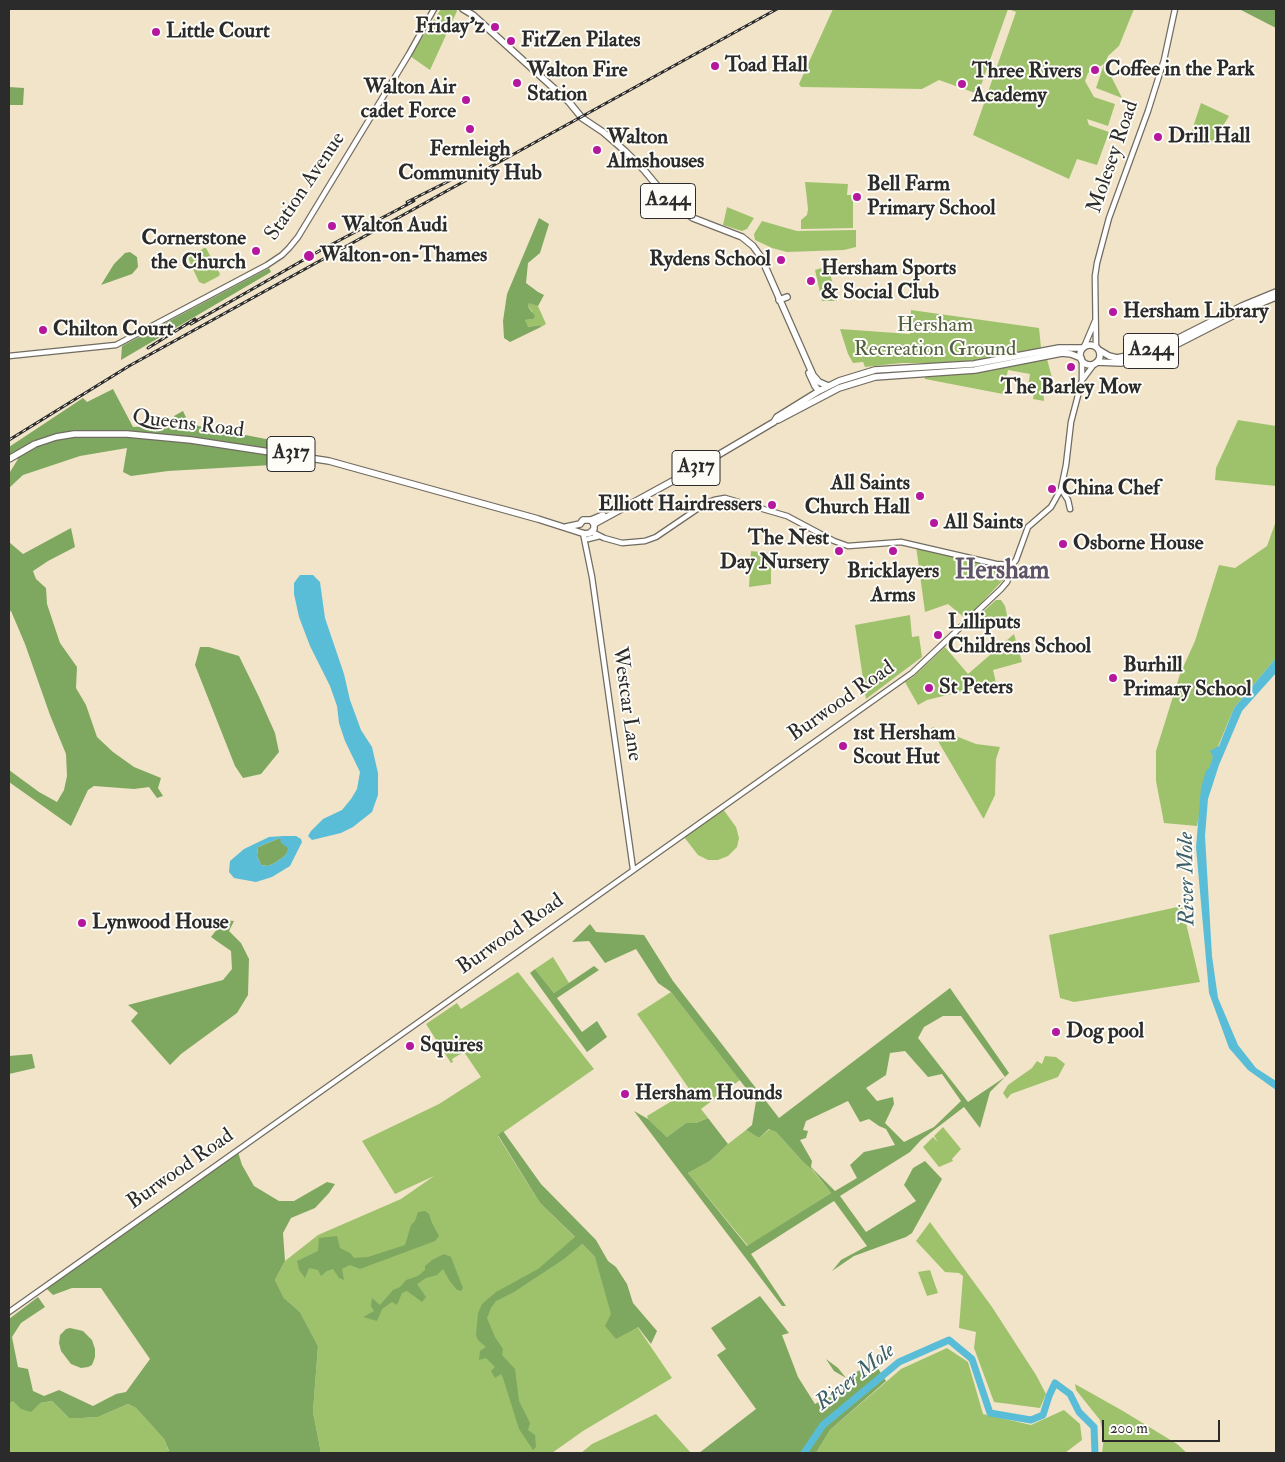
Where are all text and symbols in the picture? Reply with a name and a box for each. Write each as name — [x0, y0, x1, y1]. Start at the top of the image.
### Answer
place label: Friday'z — [415, 14, 485, 40]
place label: Little Court — [166, 19, 270, 45]
marker: Friday'z — [489, 21, 501, 33]
marker: Little Court — [150, 26, 162, 38]
place label: FitZen Pilates — [521, 28, 640, 54]
marker: FitZen Pilates — [505, 35, 517, 47]
place label: Toad Hall — [725, 53, 808, 79]
place label: Coffee in the Park — [1105, 57, 1255, 83]
place label: Walton Fire Station — [527, 58, 628, 108]
place label: Three Rivers Academy — [972, 59, 1082, 109]
marker: Toad Hall — [709, 60, 721, 72]
marker: Coffee in the Park — [1089, 64, 1101, 76]
place label: Walton Air cadet Force — [361, 75, 456, 125]
marker: Walton Fire Station — [511, 77, 523, 89]
marker: Three Rivers Academy — [956, 78, 968, 90]
marker: Walton Air cadet Force — [460, 94, 472, 106]
street label: Molesey Road — [1083, 97, 1145, 217]
marker: Fernleigh Community Hub — [464, 123, 476, 135]
place label: Drill Hall — [1168, 124, 1250, 150]
place label: Walton Almshouses — [607, 125, 704, 175]
street label: Station Avenue — [260, 128, 352, 246]
marker: Drill Hall — [1152, 131, 1164, 143]
place label: Fernleigh Community Hub — [398, 137, 542, 187]
marker: Walton Almshouses — [591, 144, 603, 156]
place label: Bell Farm Primary School — [867, 172, 996, 222]
road number: A244 — [640, 184, 696, 218]
marker: Bell Farm Primary School — [851, 191, 863, 203]
place label: Walton Audi — [342, 213, 448, 239]
marker: Walton Audi — [326, 220, 338, 232]
place label: Cornerstone the Church — [142, 226, 246, 276]
place label: Walton-on-Thames — [320, 243, 487, 269]
marker: Cornerstone the Church — [250, 245, 262, 257]
place label: Rydens School — [649, 247, 771, 273]
marker: Walton-on-Thames — [302, 249, 316, 263]
marker: Rydens School — [775, 254, 787, 266]
place label: Hersham Sports & Social Club — [821, 256, 956, 306]
marker: Hersham Sports & Social Club — [805, 275, 817, 287]
place label: Hersham Library — [1123, 299, 1269, 325]
marker: Hersham Library — [1107, 306, 1119, 318]
park label: Hersham Recreation Ground — [854, 313, 1016, 363]
place label: Chilton Court — [53, 317, 173, 343]
marker: Chilton Court — [37, 324, 49, 336]
road number: A244 — [1124, 334, 1178, 368]
marker: The Barley Mow — [1065, 361, 1077, 373]
place label: The Barley Mow — [1001, 375, 1141, 401]
street label: Queens Road — [131, 406, 245, 444]
road number: A317 — [267, 436, 315, 472]
road number: A317 — [672, 450, 720, 486]
place label: All Saints Church Hall — [805, 471, 910, 521]
place label: China Chef — [1062, 476, 1160, 502]
marker: China Chef — [1046, 483, 1058, 495]
marker: All Saints Church Hall — [914, 490, 926, 502]
place label: Elliott Hairdressers — [598, 492, 762, 518]
marker: Elliott Hairdressers — [766, 499, 778, 511]
place label: All Saints — [944, 510, 1023, 536]
marker: All Saints — [928, 517, 940, 529]
place label: The Nest Day Nursery — [720, 526, 829, 576]
place label: Osborne House — [1073, 531, 1203, 557]
marker: Osborne House — [1057, 538, 1069, 550]
marker: The Nest Day Nursery — [833, 545, 845, 557]
marker: Bricklayers Arms — [887, 545, 899, 557]
district label: Hersham — [955, 556, 1049, 588]
place label: Bricklayers Arms — [847, 559, 939, 609]
place label: Lilliputs Childrens School — [948, 610, 1091, 660]
marker: Lilliputs Childrens School — [932, 629, 944, 641]
street label: Westcar Lane — [606, 645, 646, 763]
place label: Burhill Primary School — [1123, 653, 1252, 703]
street label: Burwood Road — [784, 656, 900, 748]
marker: Burhill Primary School — [1107, 672, 1119, 684]
place label: St Peters — [939, 675, 1013, 701]
marker: St Peters — [923, 682, 935, 694]
place label: 1st Hersham Scout Hut — [853, 721, 956, 771]
marker: 1st Hersham Scout Hut — [837, 740, 849, 752]
water label: River Mole — [1174, 832, 1202, 926]
street label: Burwood Road — [453, 889, 569, 981]
place label: Lynwood House — [92, 910, 229, 936]
marker: Lynwood House — [76, 917, 88, 929]
place label: Dog pool — [1066, 1019, 1144, 1045]
marker: Dog pool — [1050, 1026, 1062, 1038]
place label: Squires — [420, 1033, 483, 1059]
marker: Squires — [404, 1040, 416, 1052]
place label: Hersham Hounds — [635, 1081, 782, 1107]
marker: Hersham Hounds — [619, 1088, 631, 1100]
street label: Burwood Road — [123, 1124, 239, 1216]
water label: River Mole — [811, 1339, 901, 1417]
scale bar — [1105, 1410, 1222, 1442]
text: 200 m — [1110, 1419, 1148, 1438]

